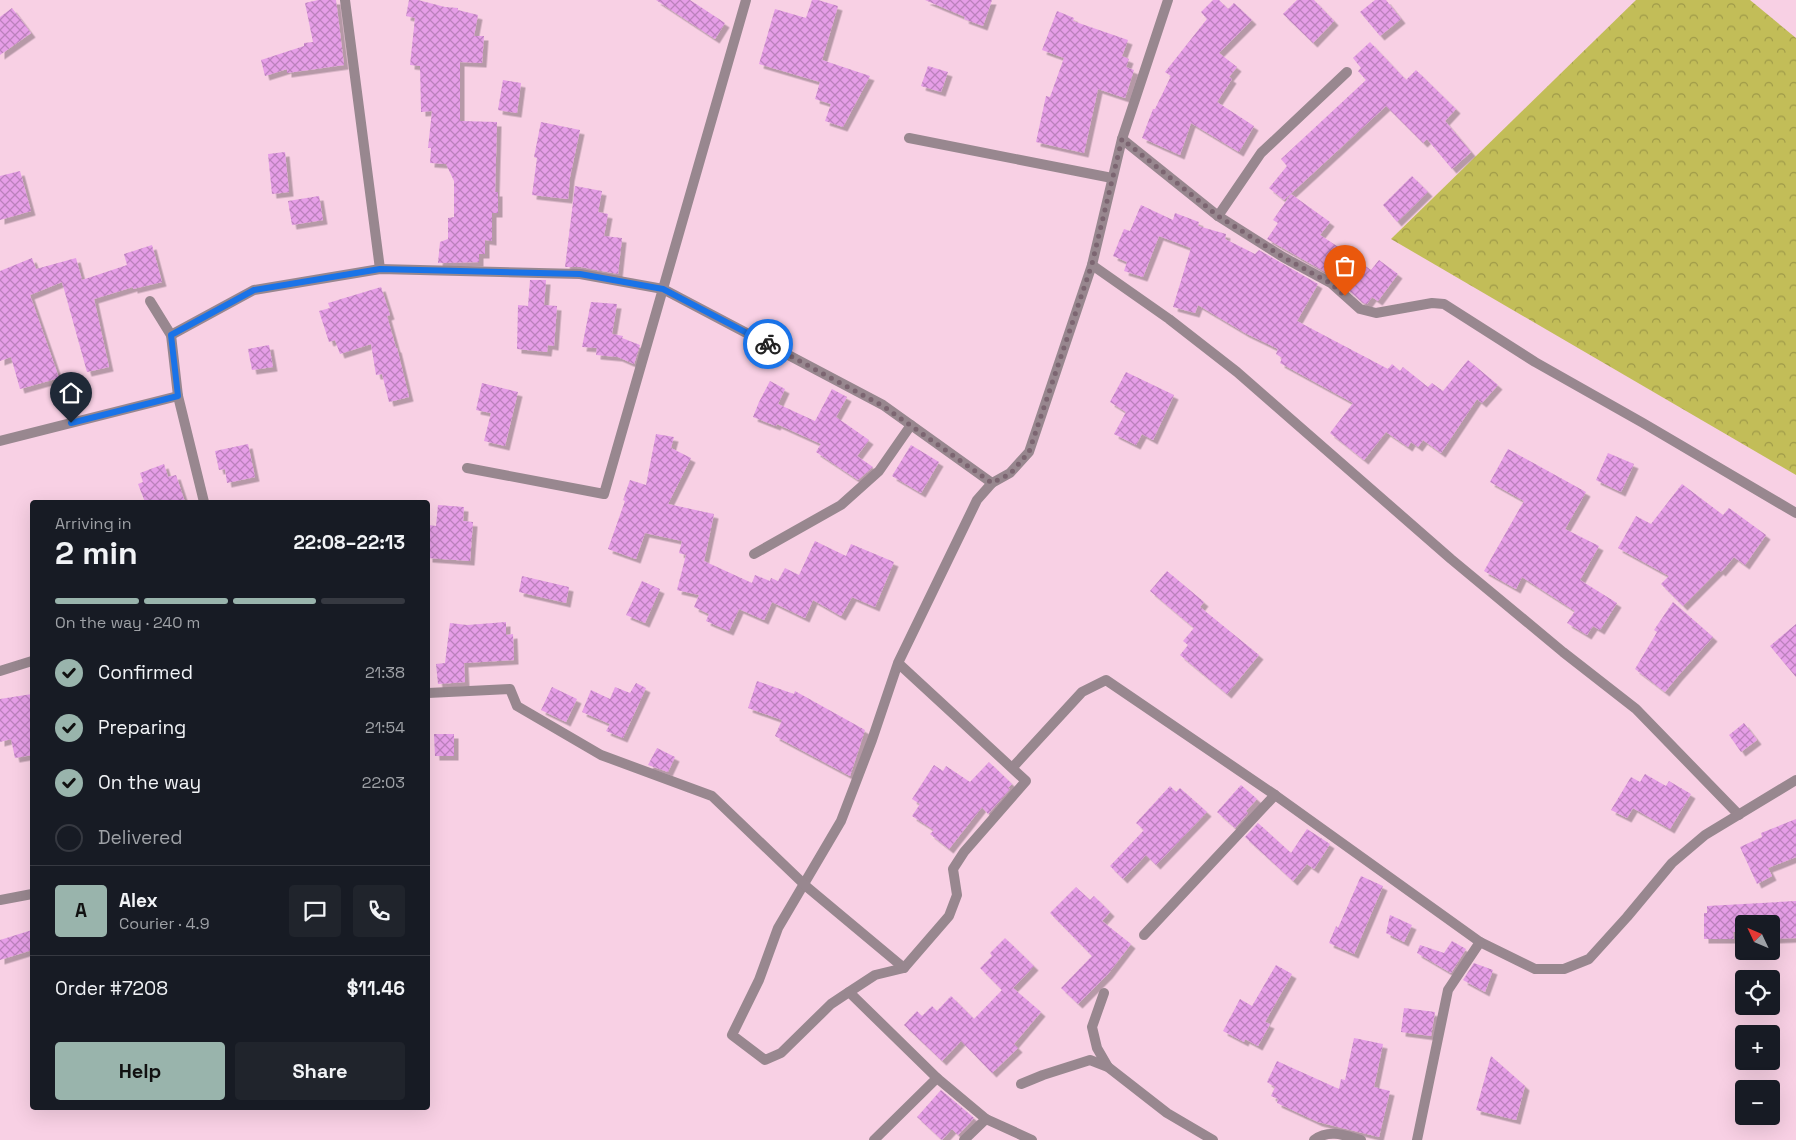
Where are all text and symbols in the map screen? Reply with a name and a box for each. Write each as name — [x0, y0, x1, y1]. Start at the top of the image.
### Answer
pin — [1324, 245, 1366, 296]
icon: bag — [1331, 252, 1359, 280]
courier — [743, 319, 793, 369]
icon: bike — [754, 330, 782, 358]
pin — [50, 372, 92, 423]
icon: home — [57, 379, 85, 407]
text: Arriving in — [55, 513, 132, 534]
text: 22:08–22:13 — [294, 530, 405, 555]
text: 2 min — [55, 533, 138, 573]
text: On the way · 240 m — [55, 612, 200, 633]
icon: check — [55, 659, 83, 687]
text: Confirmed — [98, 660, 193, 685]
text: 21:38 — [365, 662, 405, 683]
icon: check — [55, 714, 83, 742]
text: Preparing — [98, 715, 186, 740]
text: 21:54 — [365, 717, 405, 738]
icon: check — [55, 769, 83, 797]
text: On the way — [98, 770, 201, 795]
text: 22:03 — [362, 772, 405, 793]
text: Delivered — [98, 825, 183, 850]
button: chat — [289, 885, 341, 937]
button: phone — [353, 885, 405, 937]
text: Alex — [119, 888, 158, 913]
text: A — [75, 898, 87, 923]
text: Courier · 4.9 — [119, 913, 209, 934]
north arrow — [1735, 915, 1780, 960]
map controls — [1735, 915, 1780, 1125]
button: locate — [1735, 970, 1780, 1015]
text: Order #7208 — [55, 976, 168, 1001]
text: $11.46 — [347, 976, 405, 1001]
button: + — [1735, 1025, 1780, 1070]
button: Help — [55, 1042, 225, 1100]
button: Share — [235, 1042, 405, 1100]
button: − — [1735, 1080, 1780, 1125]

